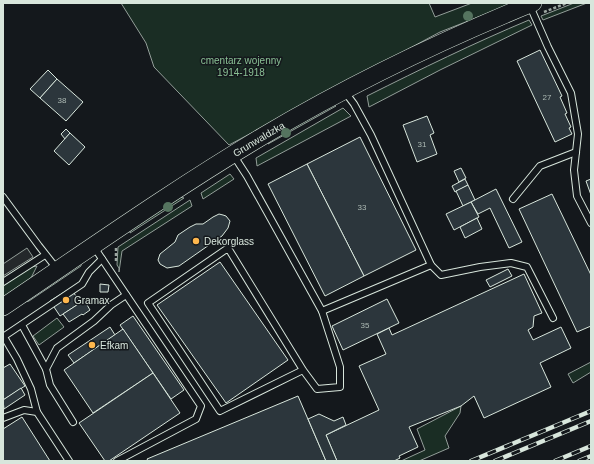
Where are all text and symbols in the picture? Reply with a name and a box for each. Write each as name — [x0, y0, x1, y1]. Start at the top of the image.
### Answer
park label: cmentarz wojenny 1914-1918 — [201, 55, 281, 78]
house number: 27 — [543, 93, 552, 102]
house number: 38 — [58, 96, 67, 105]
street label: Grunwaldzka — [231, 119, 287, 159]
house number: 31 — [418, 140, 427, 149]
house number: 33 — [358, 203, 367, 212]
marker: Dekorglass — [191, 236, 201, 246]
place label: Dekorglass — [204, 236, 254, 247]
marker: Gramax — [61, 295, 71, 305]
place label: Gramax — [74, 295, 110, 306]
house number: 35 — [361, 321, 370, 330]
marker: Efkam — [87, 340, 97, 350]
place label: Efkam — [100, 340, 128, 351]

